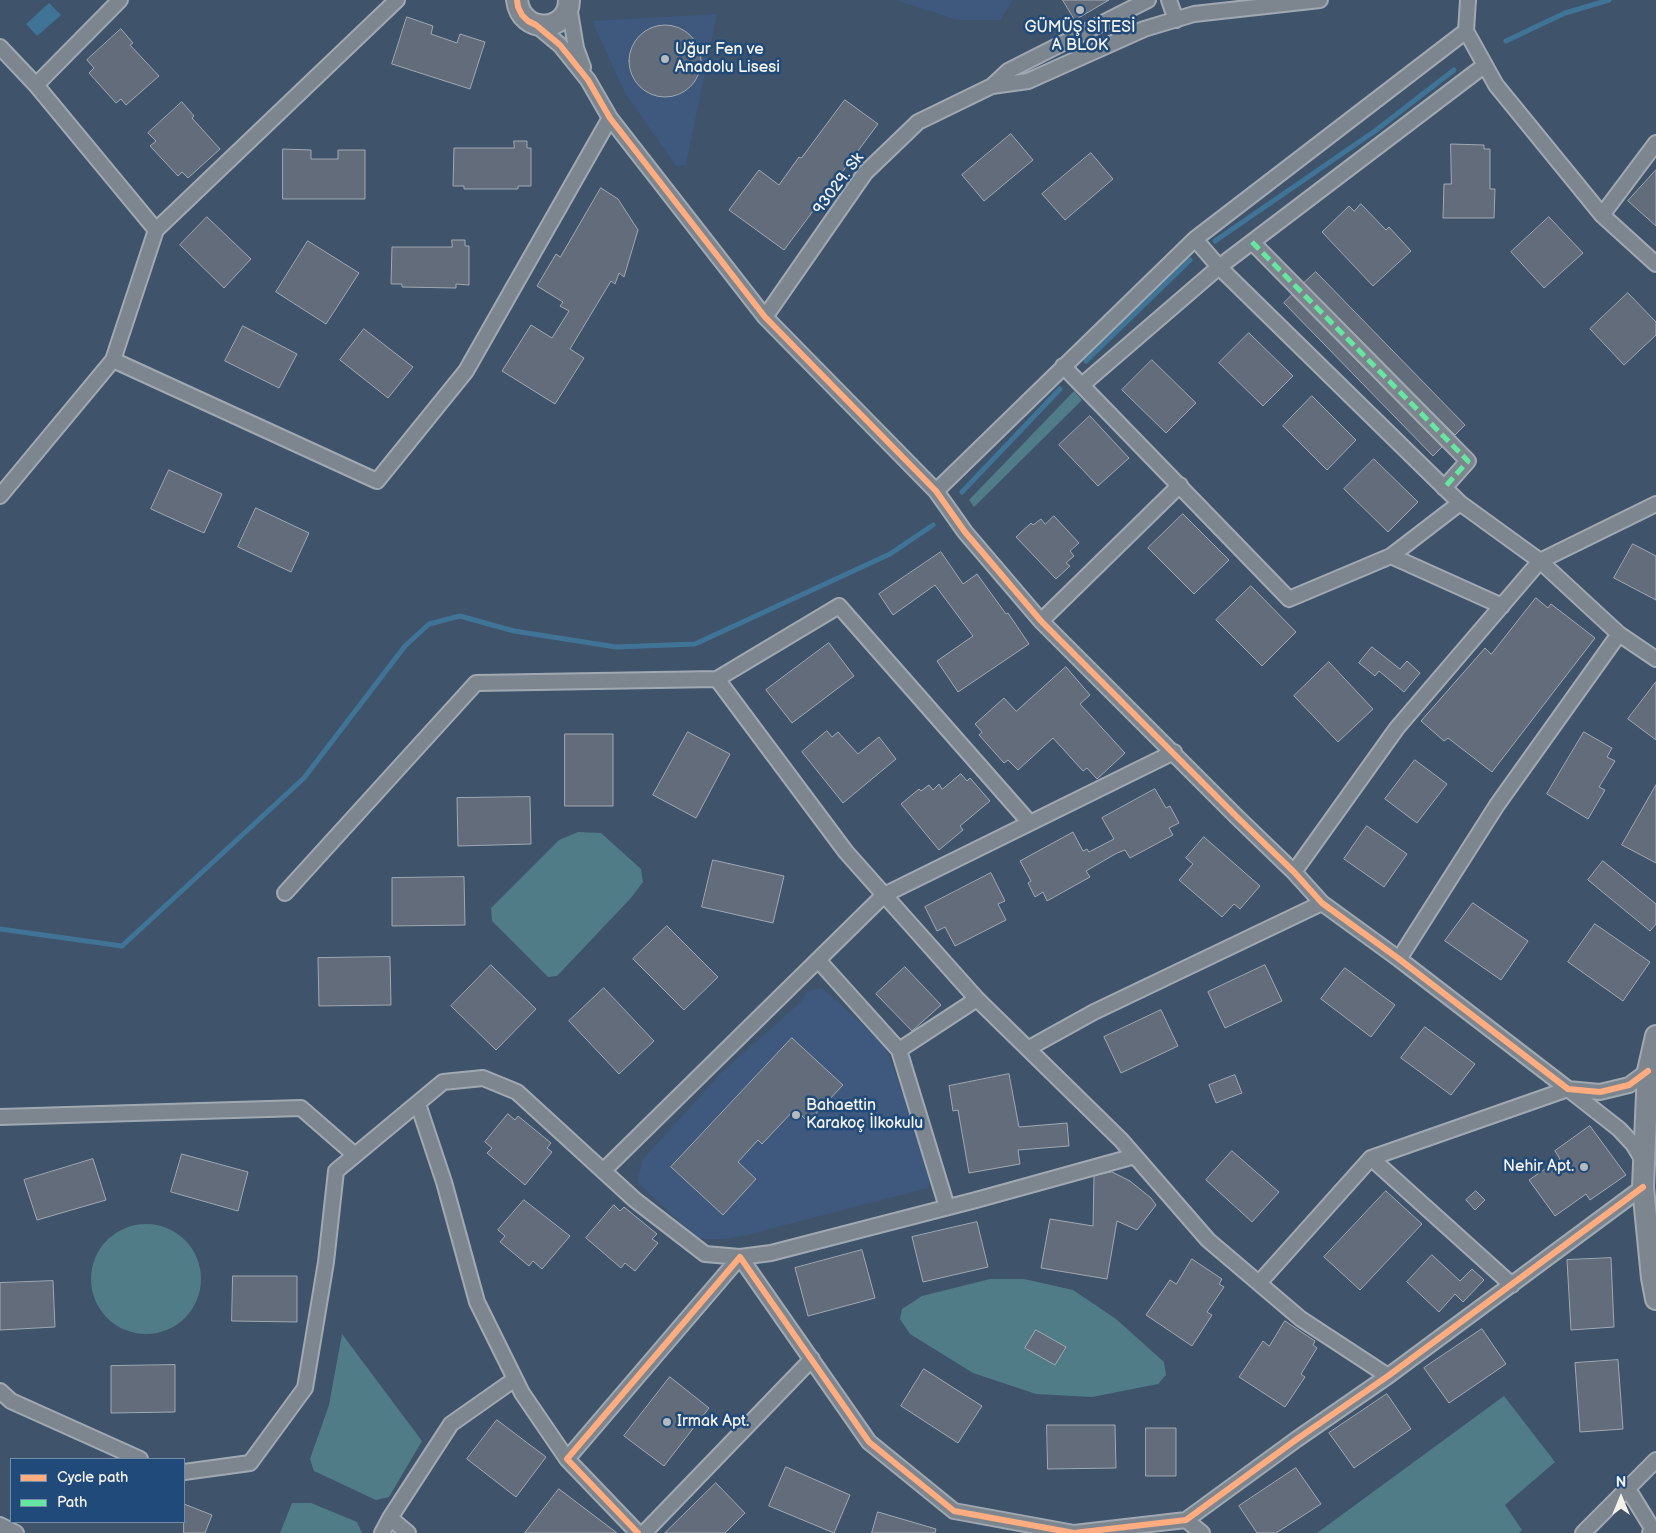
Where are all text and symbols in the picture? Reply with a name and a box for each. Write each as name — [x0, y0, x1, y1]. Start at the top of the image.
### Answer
marker: GÜMÜŞ SİTESİ A BLOK — [1074, 4, 1086, 16]
place label: GÜMÜŞ SİTESİ A BLOK — [1024, 18, 1136, 56]
place label: Uğur Fen ve Anadolu Lisesi — [675, 40, 780, 78]
marker: Uğur Fen ve Anadolu Lisesi — [659, 53, 671, 65]
street label: 93029. Sk — [810, 149, 868, 219]
place label: Bahaettin Karakoç İlkokulu — [806, 1096, 923, 1134]
marker: Bahaettin Karakoç İlkokulu — [790, 1109, 802, 1121]
place label: Nehir Apt. — [1503, 1157, 1574, 1177]
marker: Nehir Apt. — [1578, 1161, 1590, 1173]
place label: Irmak Apt. — [677, 1412, 749, 1432]
marker: Irmak Apt. — [661, 1416, 673, 1428]
legend — [10, 1458, 185, 1523]
text: Cycle path — [57, 1468, 128, 1487]
north arrow — [1596, 1473, 1646, 1523]
text: N — [1616, 1474, 1626, 1491]
text: Path — [57, 1493, 87, 1512]

